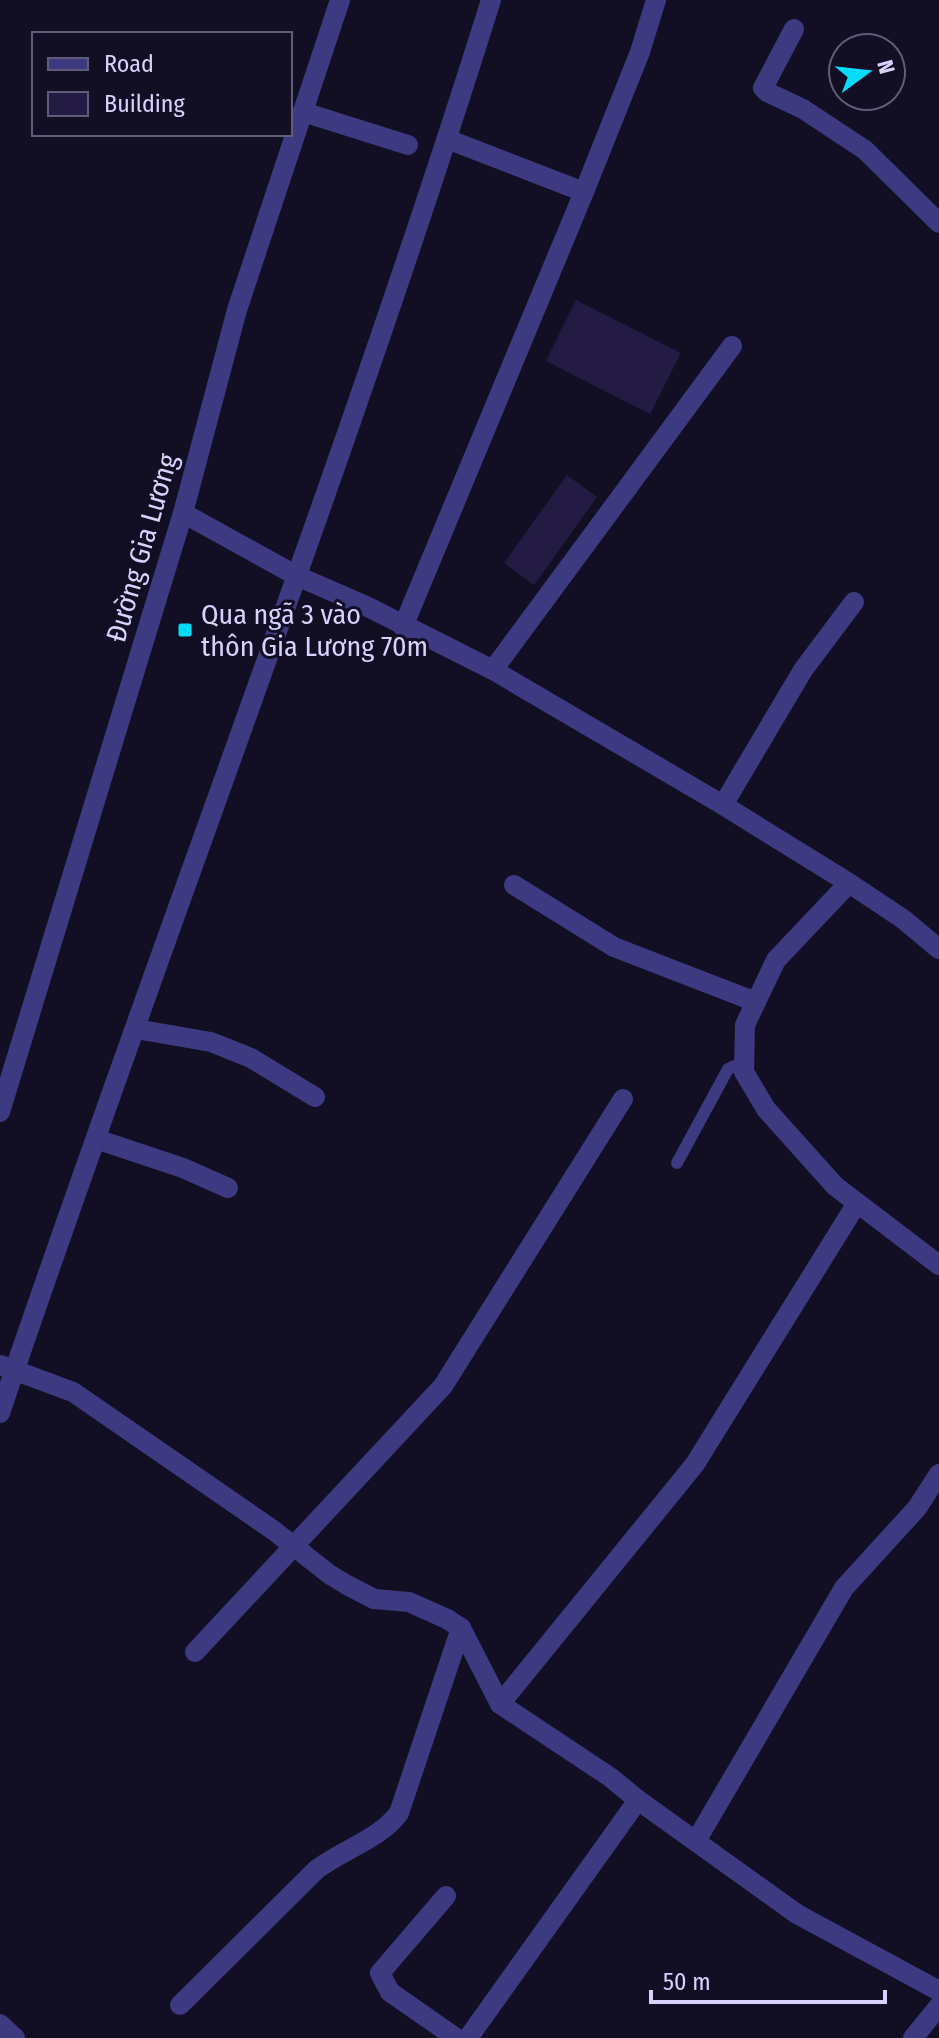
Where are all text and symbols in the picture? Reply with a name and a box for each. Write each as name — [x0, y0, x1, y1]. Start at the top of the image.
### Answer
legend — [32, 32, 292, 136]
north arrow — [827, 32, 907, 112]
text: Road — [104, 50, 154, 78]
text: N — [871, 57, 901, 77]
text: Building — [104, 90, 186, 118]
street label: Đường Gia Lương — [99, 449, 185, 646]
place label: Qua ngã 3 vào thôn Gia Lương 70m — [201, 598, 428, 663]
marker: Qua ngã 3 vào thôn Gia Lương 70m — [176, 621, 194, 639]
scale bar — [651, 1954, 885, 2004]
text: 50 m — [663, 1968, 711, 1996]

